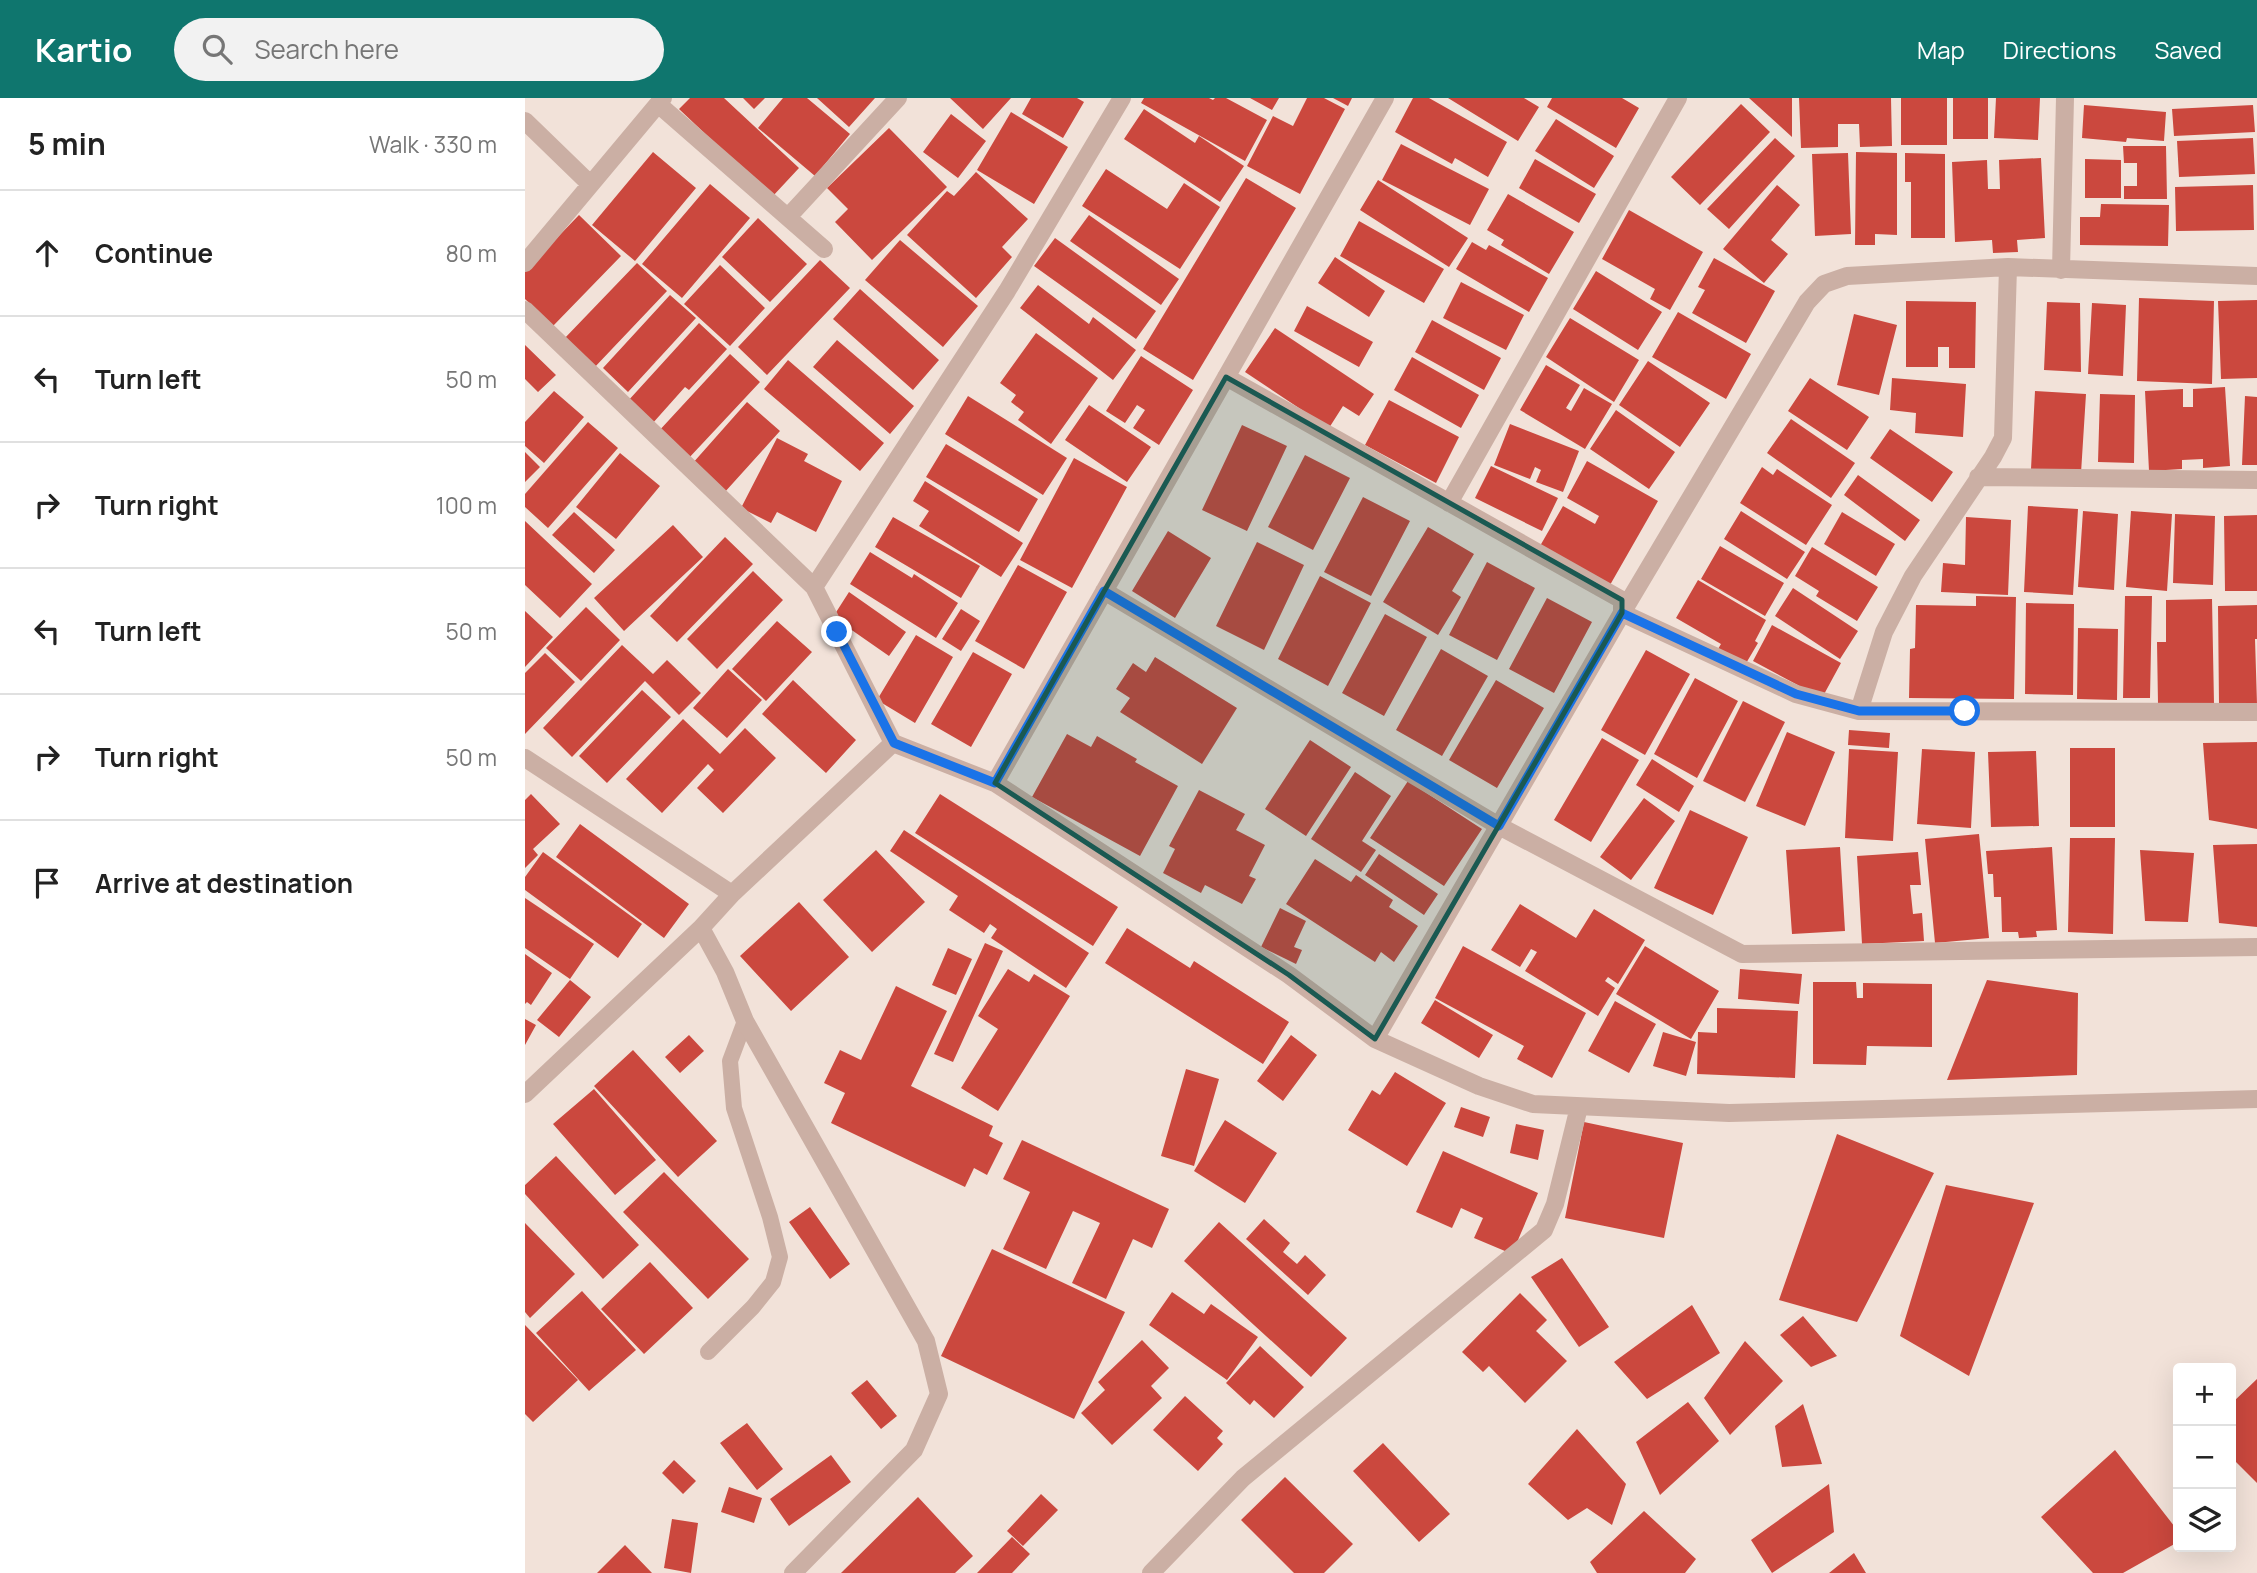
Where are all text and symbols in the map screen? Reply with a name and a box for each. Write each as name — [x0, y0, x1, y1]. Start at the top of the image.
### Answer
search box — [174, 18, 664, 81]
text: Kartio — [35, 27, 132, 72]
icon: search — [198, 30, 236, 68]
text: Search here — [254, 31, 399, 67]
text: Map — [1917, 33, 1965, 66]
text: Directions — [2003, 33, 2116, 66]
text: Saved — [2154, 33, 2222, 66]
text: 5 min — [28, 123, 106, 164]
text: Walk · 330 m — [369, 128, 497, 160]
icon: ahead — [28, 234, 66, 272]
text: Continue — [95, 235, 213, 271]
text: 80 m — [446, 237, 497, 269]
icon: left — [28, 360, 66, 398]
text: Turn left — [95, 361, 202, 397]
text: 50 m — [446, 363, 497, 395]
icon: right — [28, 486, 66, 524]
text: Turn right — [95, 487, 219, 523]
text: 100 m — [436, 489, 497, 521]
icon: left — [28, 612, 66, 650]
text: Turn left — [95, 613, 202, 649]
text: 50 m — [446, 615, 497, 647]
route end — [821, 616, 852, 647]
route start — [1949, 695, 1980, 726]
icon: right — [28, 738, 66, 776]
text: Turn right — [95, 739, 219, 775]
text: 50 m — [446, 741, 497, 773]
icon: arrive — [28, 864, 66, 902]
text: Arrive at destination — [95, 865, 353, 901]
map controls — [2173, 1363, 2236, 1552]
button: + — [2173, 1363, 2236, 1426]
button: − — [2173, 1426, 2236, 1489]
button: layers — [2173, 1489, 2236, 1552]

